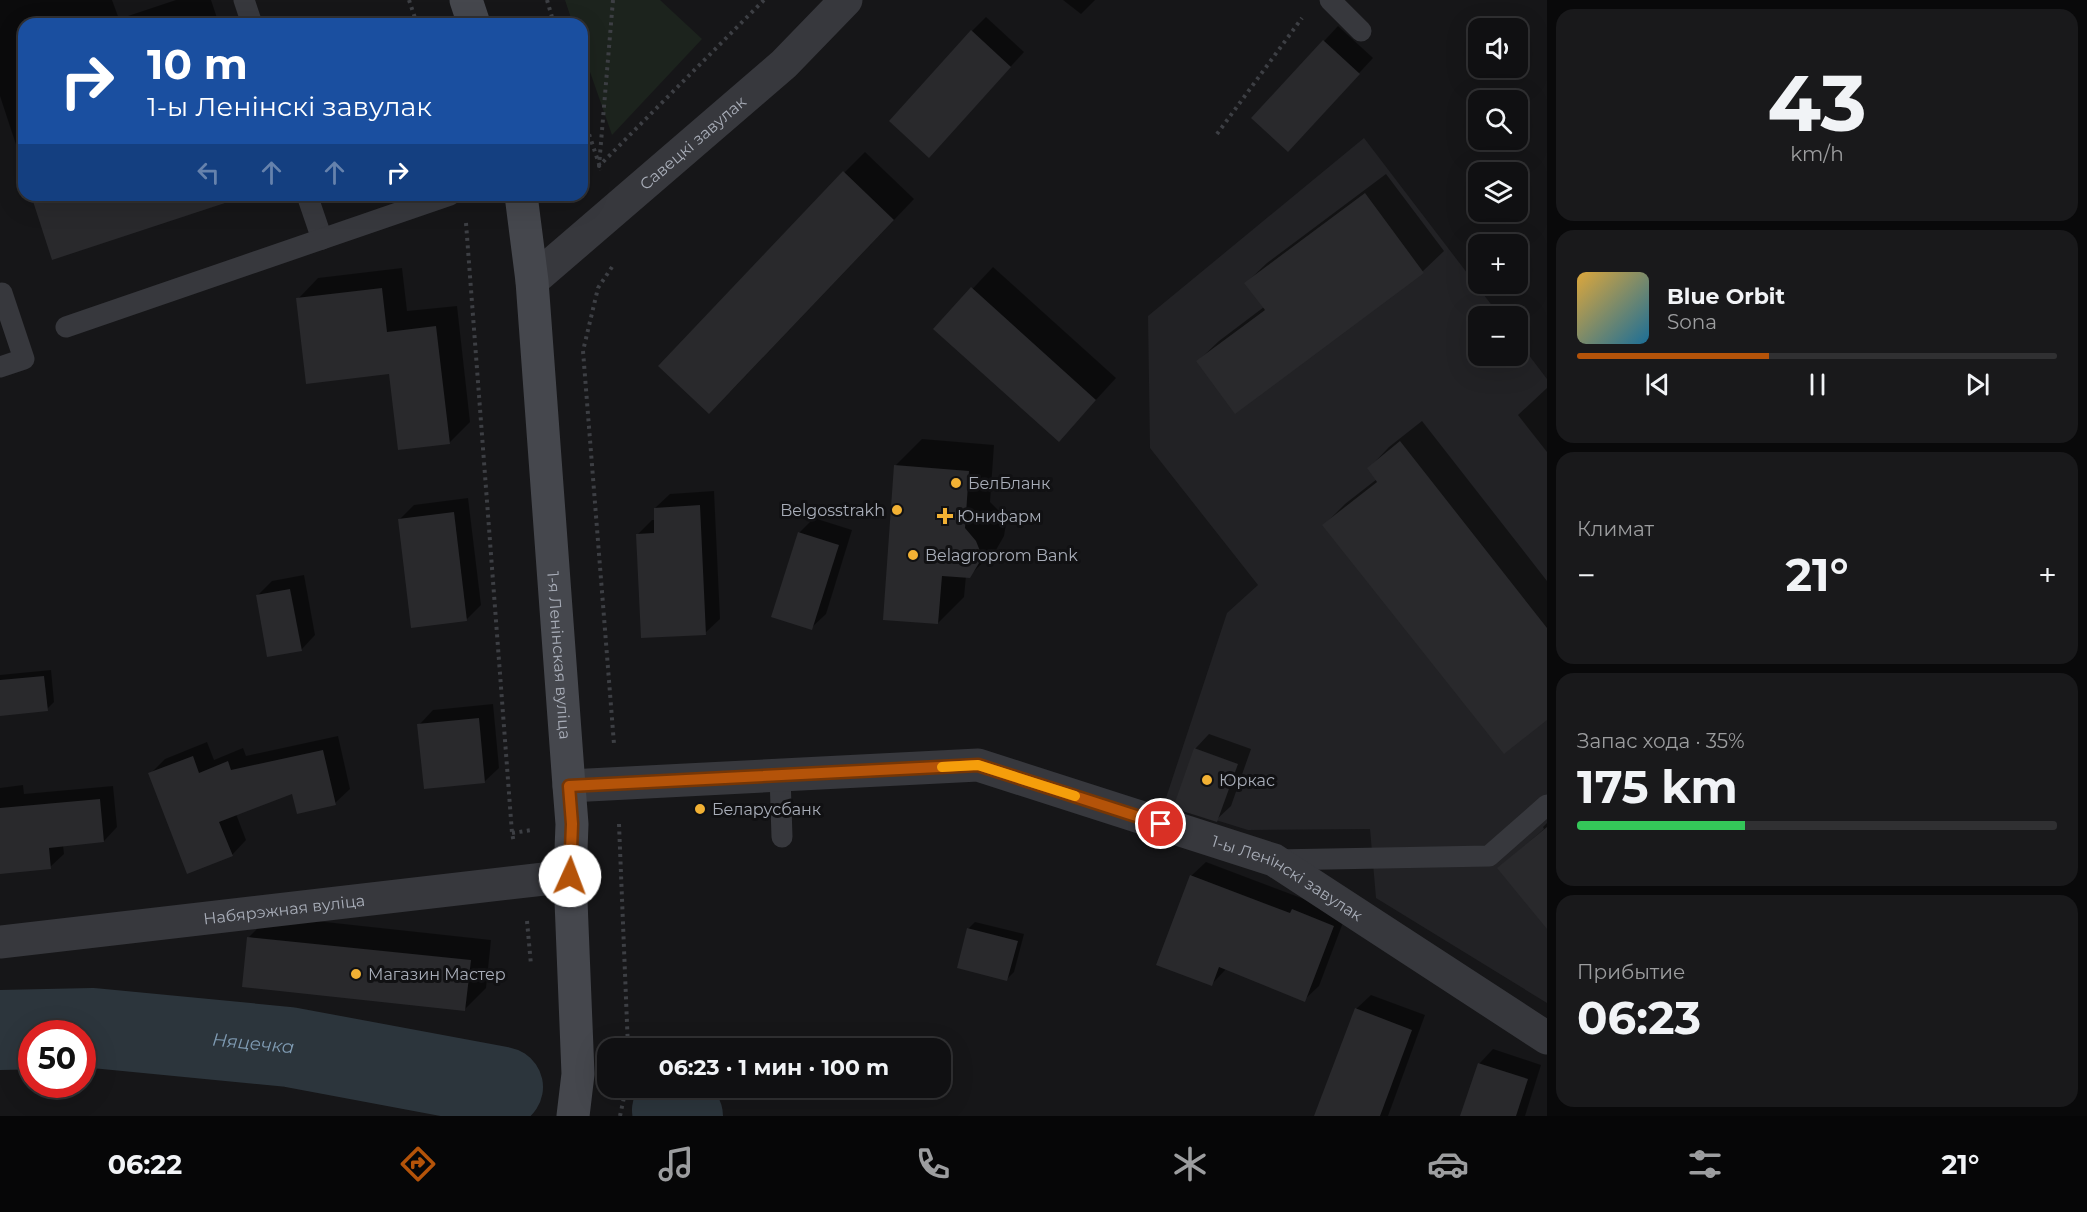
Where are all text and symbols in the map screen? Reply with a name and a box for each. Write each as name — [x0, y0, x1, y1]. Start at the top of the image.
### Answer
map controls — [1468, 18, 1528, 366]
button: sound — [1468, 18, 1528, 78]
text: 10 m — [147, 38, 248, 90]
icon: right — [48, 42, 126, 120]
text: 43 — [1767, 55, 1867, 151]
text: 1-ы Ленінскі завулак — [147, 90, 432, 123]
button: search — [1468, 90, 1528, 150]
street label: Савецкі завулак — [636, 91, 750, 194]
text: km/h — [1790, 142, 1844, 166]
icon: left — [192, 156, 225, 189]
icon: ahead — [255, 156, 288, 189]
icon: ahead — [318, 156, 351, 189]
icon: right — [381, 156, 414, 189]
button: layers — [1468, 162, 1528, 222]
button: + — [1468, 234, 1528, 294]
text: Blue Orbit — [1667, 283, 1785, 310]
button: − — [1468, 306, 1528, 366]
text: Sona — [1667, 310, 1717, 334]
icon: previous — [1641, 368, 1674, 401]
icon: pause — [1801, 368, 1834, 401]
icon: next — [1961, 368, 1994, 401]
place label: БелБланк — [968, 474, 1051, 493]
marker: БелБланк — [949, 476, 963, 490]
place label: Belgosstrakh — [780, 501, 885, 520]
marker: Belgosstrakh — [890, 503, 904, 517]
place label: Юнифарм — [957, 507, 1042, 526]
marker: Юнифарм — [938, 509, 952, 523]
text: Климат — [1577, 517, 1654, 541]
place label: Belagroprom Bank — [925, 546, 1078, 565]
text: 21° — [1785, 547, 1849, 602]
marker: Belagroprom Bank — [906, 548, 920, 562]
text: − — [1577, 555, 1596, 595]
text: + — [2038, 555, 2057, 595]
street label: 1-я Ленінская вуліца — [544, 571, 575, 740]
text: Запас хода · 35% — [1577, 729, 1745, 753]
text: 175 km — [1577, 759, 1738, 814]
place label: Юркас — [1219, 771, 1275, 790]
marker: Юркас — [1200, 773, 1214, 787]
pin — [1135, 798, 1186, 849]
place label: Беларусбанк — [712, 800, 822, 819]
marker: Беларусбанк — [693, 802, 707, 816]
icon: arrive — [1144, 807, 1177, 840]
street label: 1-ы Ленінскі завулак — [1209, 831, 1367, 925]
position arrow — [538, 844, 602, 908]
street label: Набярэжная вуліца — [202, 890, 366, 928]
text: Прибытие — [1577, 960, 1685, 984]
place label: Магазин Мастер — [368, 965, 506, 984]
marker: Магазин Мастер — [349, 967, 363, 981]
text: 06:23 — [1577, 990, 1701, 1045]
speed limit sign: 50 — [18, 1020, 96, 1098]
water label: Няцечка — [211, 1029, 295, 1058]
text: 06:23 · 1 мин · 100 m — [659, 1054, 889, 1081]
icon: directions — [397, 1143, 439, 1185]
icon: music — [655, 1143, 697, 1185]
icon: phone — [912, 1143, 954, 1185]
icon: climate — [1169, 1143, 1211, 1185]
icon: car — [1427, 1143, 1469, 1185]
icon: filters — [1684, 1143, 1726, 1185]
text: 06:22 — [108, 1148, 182, 1181]
text: 21° — [1941, 1148, 1979, 1181]

